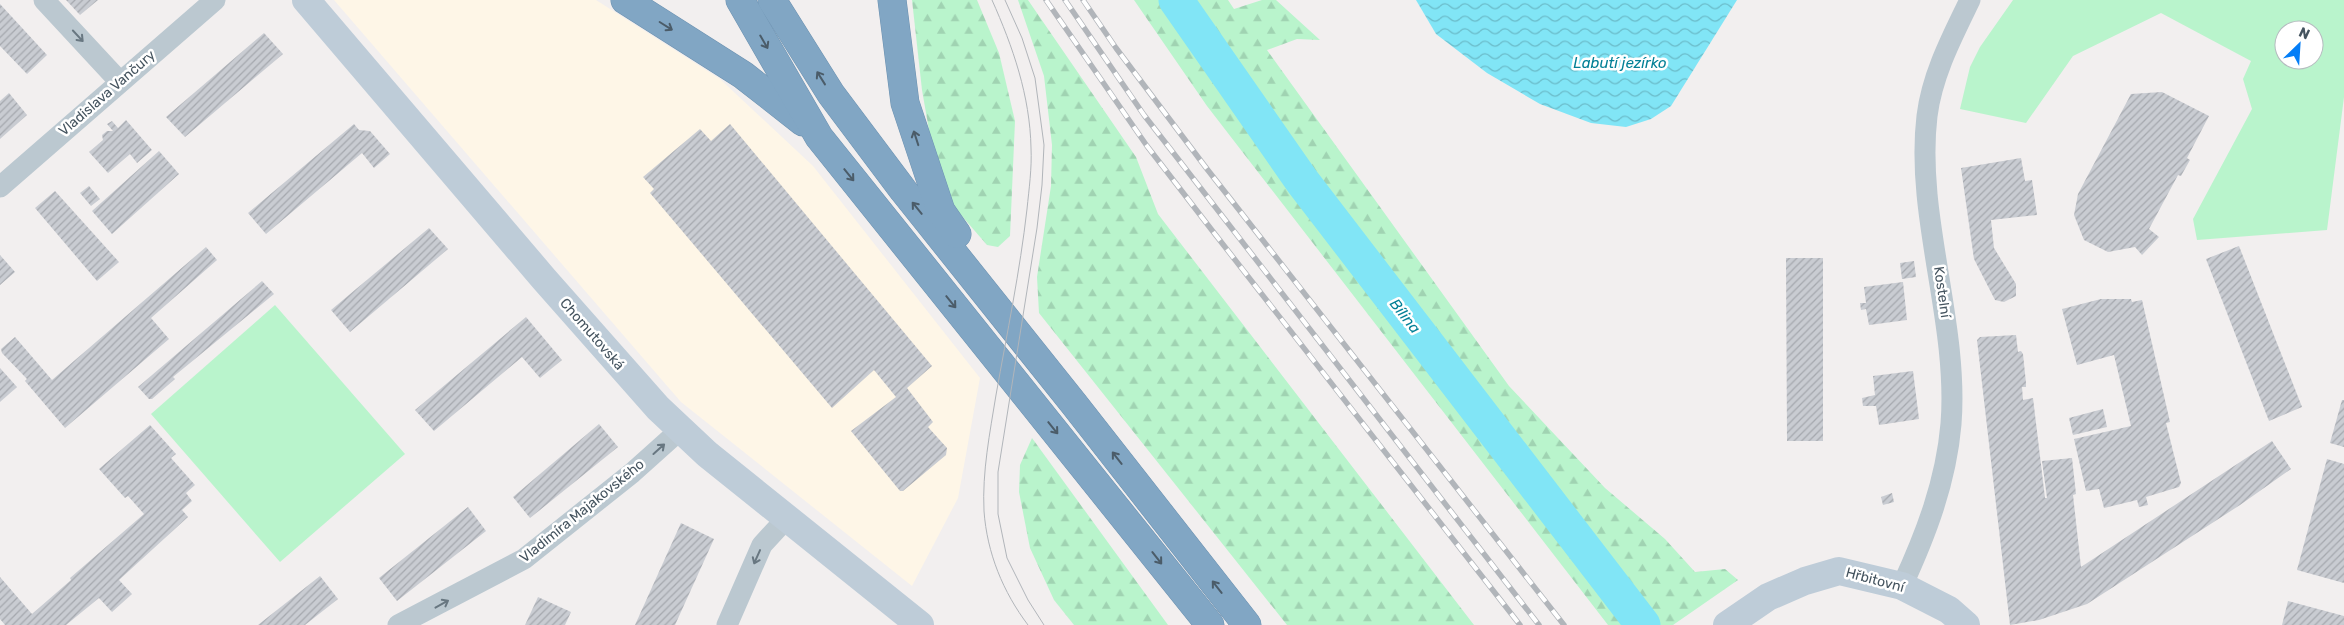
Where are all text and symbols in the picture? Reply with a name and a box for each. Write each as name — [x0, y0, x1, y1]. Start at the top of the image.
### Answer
north arrow — [2274, 20, 2324, 70]
one-way arrow — [659, 21, 673, 31]
text: N — [2296, 24, 2312, 44]
one-way arrow — [72, 29, 84, 42]
one-way arrow — [760, 35, 770, 49]
street label: Vladislava Vančury — [55, 46, 159, 140]
water label: Labutí jezírko — [1573, 54, 1667, 72]
one-way arrow — [815, 71, 825, 85]
one-way arrow — [911, 131, 921, 147]
one-way arrow — [844, 168, 855, 181]
one-way arrow — [912, 202, 923, 215]
street label: Kostelní — [1930, 265, 1954, 319]
street label: Chomutovská — [556, 295, 628, 373]
one-way arrow — [945, 295, 956, 308]
water label: Bílina — [1386, 295, 1424, 337]
one-way arrow — [1047, 421, 1058, 434]
one-way arrow — [652, 443, 665, 455]
one-way arrow — [1111, 452, 1122, 465]
street label: Vladimíra Majakovského — [516, 456, 648, 566]
one-way arrow — [752, 549, 761, 564]
one-way arrow — [1151, 551, 1162, 564]
street label: Hřbitovní — [1844, 564, 1907, 596]
one-way arrow — [1211, 580, 1222, 593]
one-way arrow — [434, 599, 449, 608]

